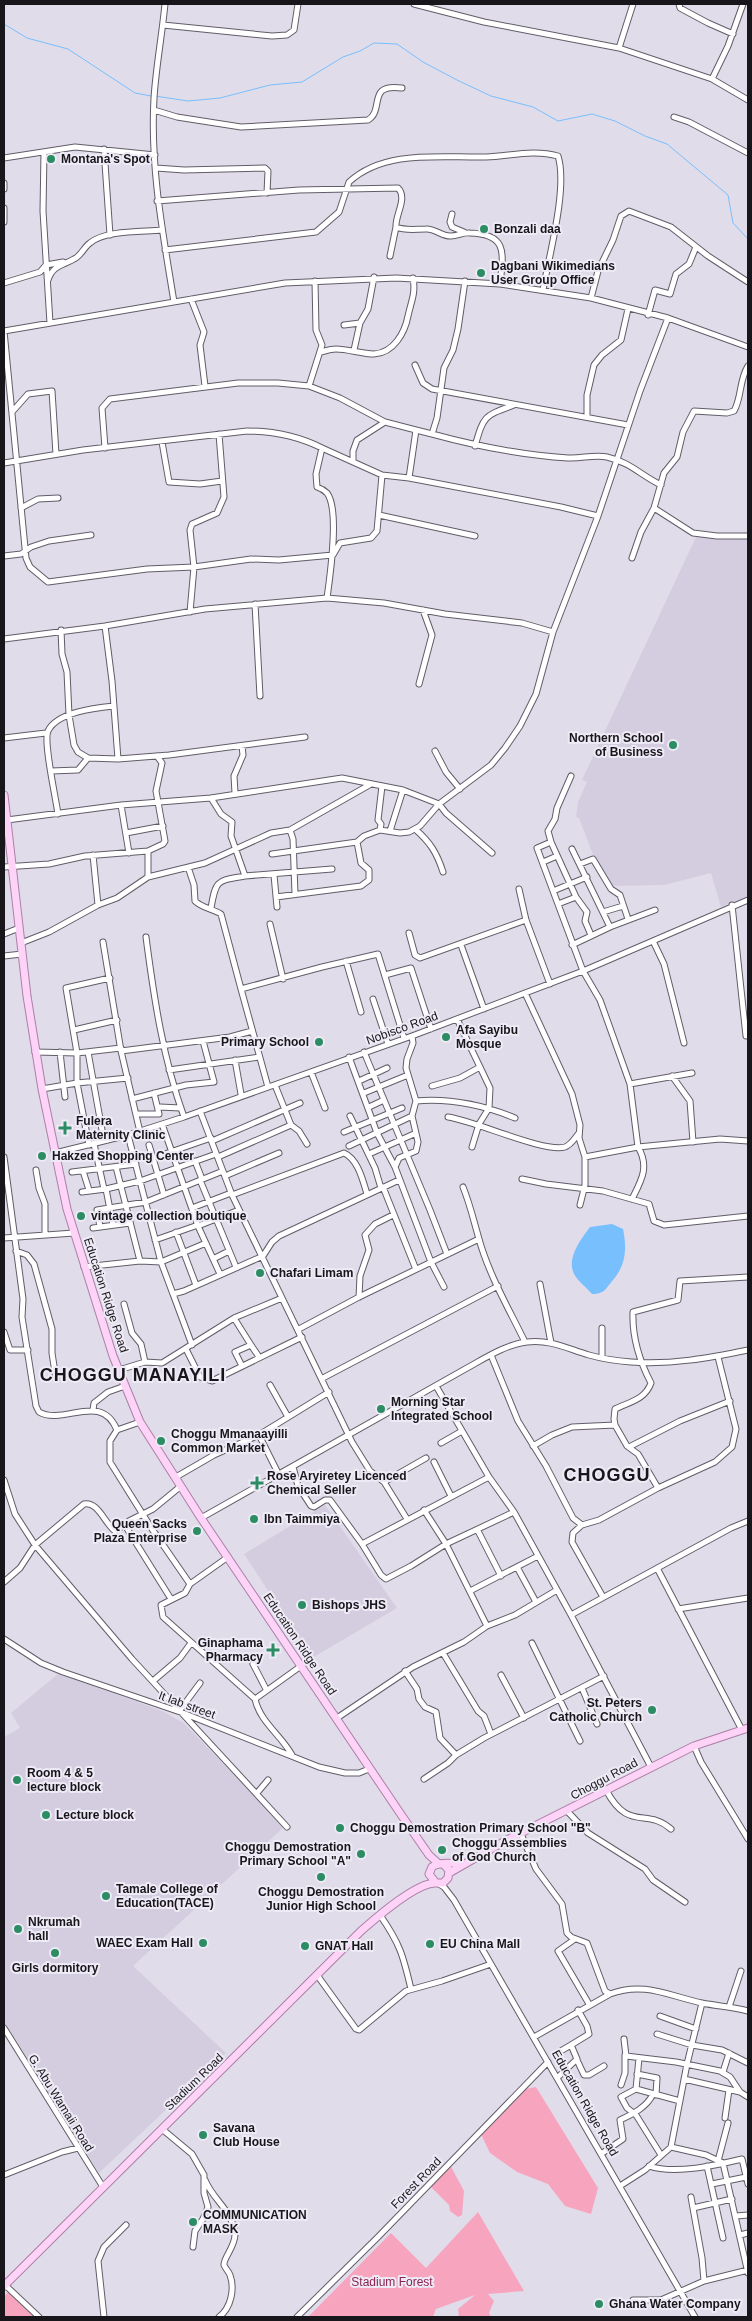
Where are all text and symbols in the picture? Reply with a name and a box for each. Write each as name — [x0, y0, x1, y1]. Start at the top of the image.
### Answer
place label: Montana's Spot — [61, 152, 150, 166]
marker: Montana's Spot — [45, 153, 57, 165]
place label: Bonzali daa — [494, 222, 561, 236]
marker: Bonzali daa — [478, 223, 490, 235]
place label: Dagbani Wikimedians User Group Office — [491, 259, 615, 287]
marker: Dagbani Wikimedians User Group Office — [475, 267, 487, 279]
place label: Northern School of Business — [569, 731, 663, 759]
marker: Northern School of Business — [667, 739, 679, 751]
street label: Nobisco Road — [364, 1009, 440, 1047]
place label: Afa Sayibu Mosque — [456, 1023, 518, 1051]
marker: Afa Sayibu Mosque — [440, 1031, 452, 1043]
place label: Primary School — [221, 1035, 309, 1049]
marker: Primary School — [313, 1036, 325, 1048]
place label: Fulera Maternity Clinic — [76, 1114, 166, 1142]
marker: Fulera Maternity Clinic — [58, 1121, 72, 1135]
place label: Hakzed Shopping Center — [52, 1149, 194, 1163]
marker: Hakzed Shopping Center — [36, 1150, 48, 1162]
place label: vintage collection boutique — [91, 1209, 247, 1223]
marker: vintage collection boutique — [75, 1210, 87, 1222]
street label: Education Ridge Road — [81, 1236, 131, 1354]
place label: Chafari Limam — [270, 1266, 353, 1280]
marker: Chafari Limam — [254, 1267, 266, 1279]
district label: CHOGGU MANAYILI — [40, 1365, 226, 1385]
place label: Morning Star Integrated School — [391, 1395, 492, 1423]
marker: Morning Star Integrated School — [375, 1403, 387, 1415]
place label: Choggu Mmanaayilli Common Market — [171, 1427, 288, 1455]
marker: Choggu Mmanaayilli Common Market — [155, 1435, 167, 1447]
district label: CHOGGU — [564, 1465, 651, 1485]
place label: Rose Aryiretey Licenced Chemical Seller — [267, 1469, 407, 1497]
marker: Rose Aryiretey Licenced Chemical Seller — [251, 1477, 263, 1489]
place label: Ibn Taimmiya — [264, 1512, 340, 1526]
marker: Ibn Taimmiya — [248, 1513, 260, 1525]
place label: Queen Sacks Plaza Enterprise — [94, 1517, 187, 1545]
marker: Queen Sacks Plaza Enterprise — [191, 1525, 203, 1537]
street label: Education Ridge Road — [261, 1590, 339, 1698]
place label: Bishops JHS — [312, 1598, 386, 1612]
marker: Bishops JHS — [296, 1599, 308, 1611]
place label: Ginaphama Pharmacy — [198, 1636, 263, 1664]
marker: Ginaphama Pharmacy — [267, 1644, 279, 1656]
street label: It lab street — [157, 1688, 218, 1722]
place label: St. Peters Catholic Church — [549, 1696, 642, 1724]
marker: St. Peters Catholic Church — [646, 1704, 658, 1716]
street label: Choggu Road — [568, 1755, 640, 1803]
place label: Room 4 & 5 lecture block — [27, 1766, 101, 1794]
marker: Room 4 & 5 lecture block — [11, 1774, 23, 1786]
place label: Lecture block — [56, 1808, 134, 1822]
marker: Lecture block — [40, 1809, 52, 1821]
place label: Choggu Demostration Primary School "B" — [350, 1821, 591, 1835]
marker: Choggu Demostration Primary School "B" — [334, 1822, 346, 1834]
place label: Choggu Assemblies of God Church — [452, 1836, 567, 1864]
place label: Choggu Demostration Primary School "A" — [225, 1840, 351, 1868]
marker: Choggu Assemblies of God Church — [436, 1844, 448, 1856]
marker: Choggu Demostration Primary School "A" — [355, 1848, 367, 1860]
marker: Choggu Demostration Junior High School — [315, 1871, 327, 1883]
place label: Tamale College of Education(TACE) — [116, 1882, 219, 1910]
place label: Choggu Demostration Junior High School — [258, 1885, 384, 1913]
marker: Tamale College of Education(TACE) — [100, 1890, 112, 1902]
place label: Nkrumah hall — [28, 1915, 80, 1943]
marker: Nkrumah hall — [12, 1923, 24, 1935]
place label: WAEC Exam Hall — [96, 1936, 193, 1950]
marker: WAEC Exam Hall — [197, 1937, 209, 1949]
place label: EU China Mall — [440, 1937, 520, 1951]
marker: EU China Mall — [424, 1938, 436, 1950]
place label: GNAT Hall — [315, 1939, 373, 1953]
marker: GNAT Hall — [299, 1940, 311, 1952]
marker: Girls dormitory — [49, 1947, 61, 1959]
place label: Girls dormitory — [12, 1961, 99, 1975]
street label: Education Ridge Road — [549, 2047, 621, 2159]
street label: Stadium Road — [162, 2051, 226, 2113]
street label: G. Abu Wamaii Road — [25, 2052, 97, 2154]
place label: Savana Club House — [213, 2121, 280, 2149]
marker: Savana Club House — [197, 2129, 209, 2141]
street label: Forest Road — [388, 2154, 444, 2212]
place label: COMMUNICATION MASK — [203, 2208, 307, 2236]
marker: COMMUNICATION MASK — [187, 2216, 199, 2228]
park label: Stadium Forest — [351, 2275, 433, 2289]
place label: Ghana Water Company — [609, 2297, 741, 2311]
marker: Ghana Water Company — [593, 2298, 605, 2310]

